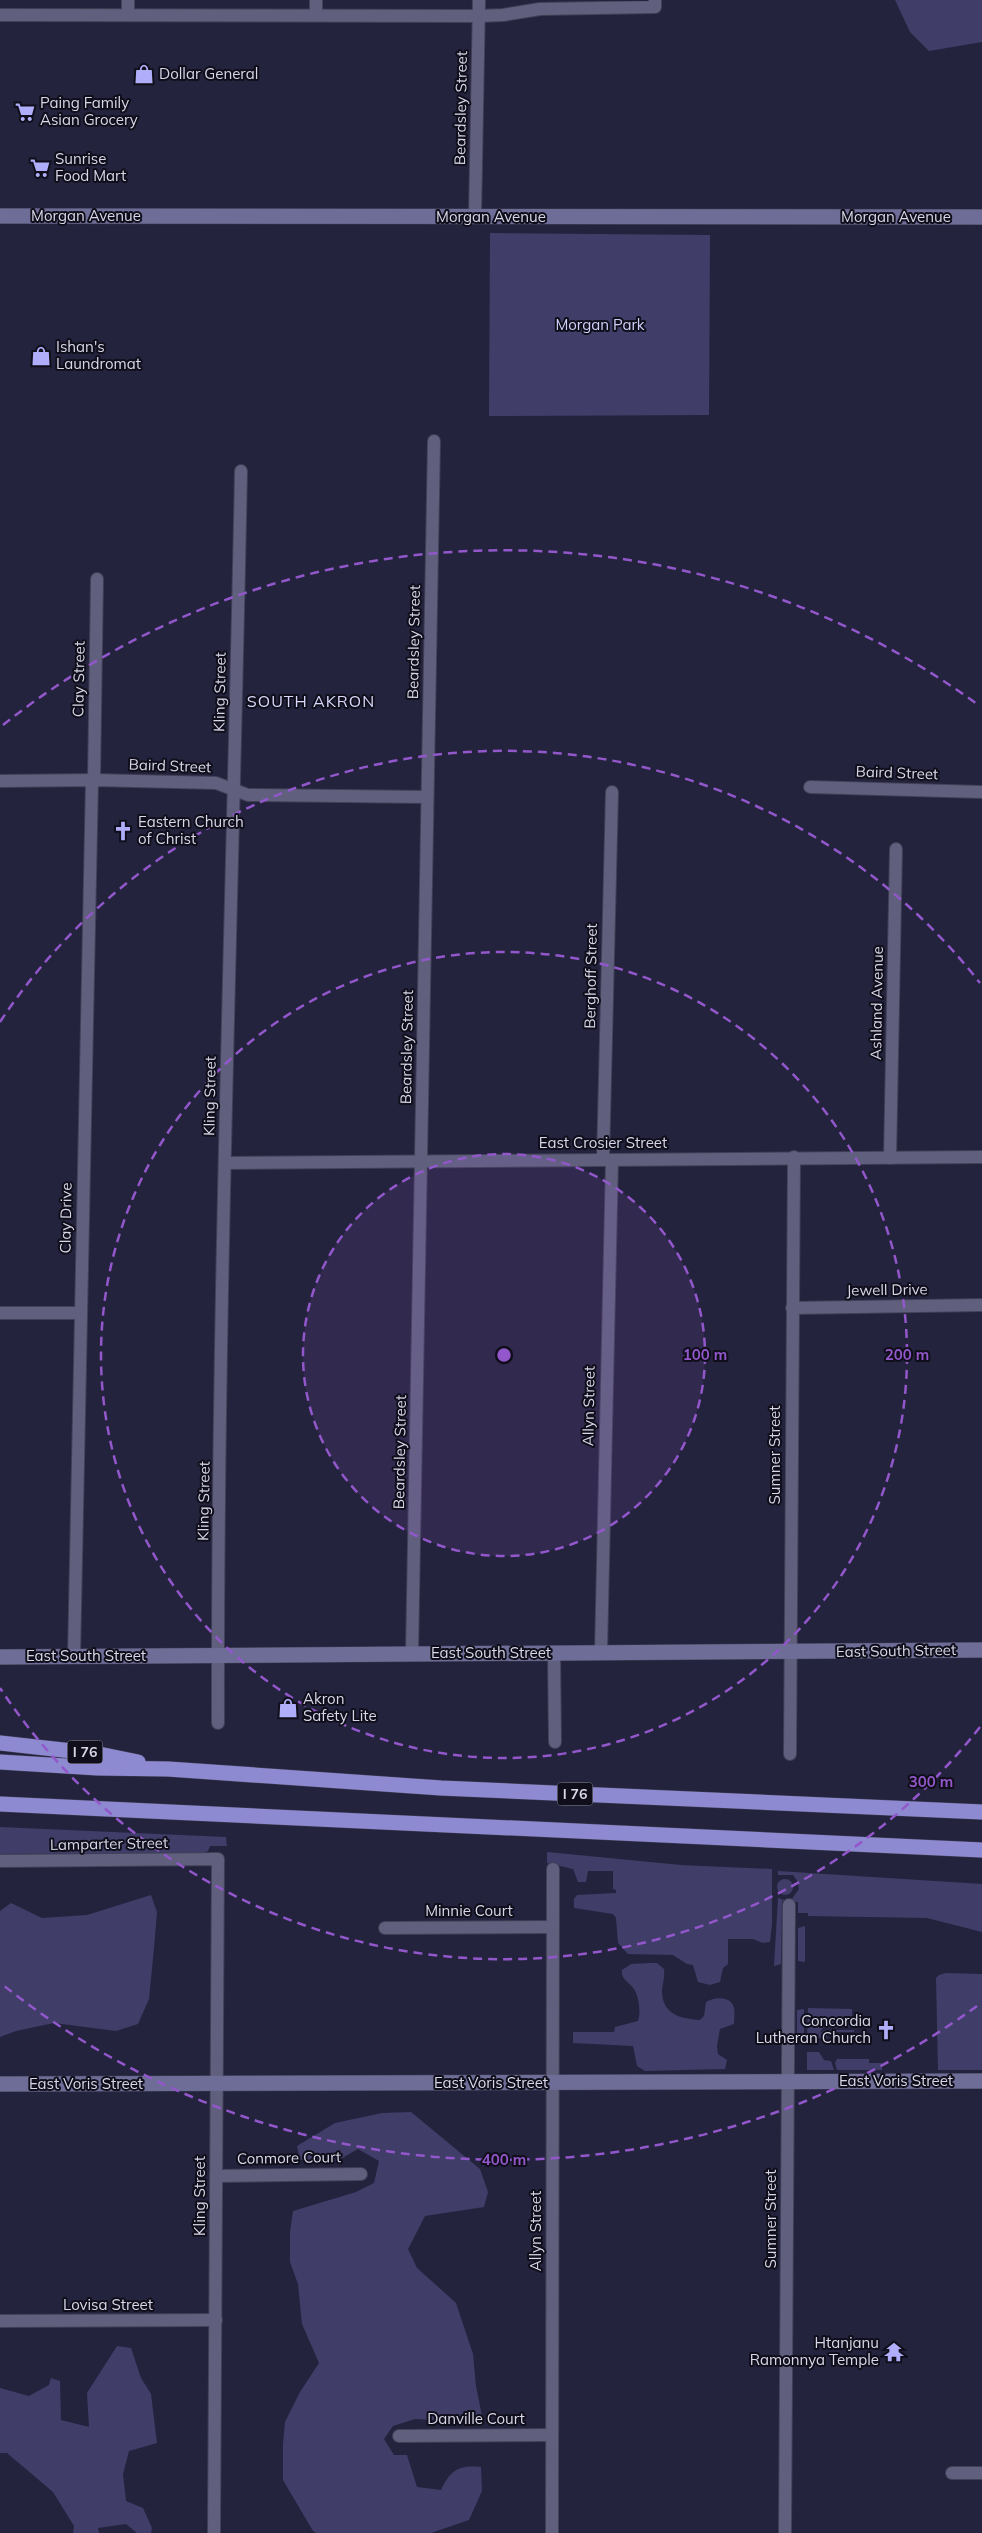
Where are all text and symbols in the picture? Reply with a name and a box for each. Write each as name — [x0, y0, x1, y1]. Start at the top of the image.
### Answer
street label: Beardsley Street — [450, 51, 471, 165]
shop icon: Dollar General — [133, 63, 155, 85]
place label: Dollar General — [159, 64, 258, 83]
place label: Paing Family Asian Grocery — [40, 93, 138, 129]
supermarket icon: Paing Family Asian Grocery — [14, 101, 36, 123]
place label: Sunrise Food Mart — [55, 149, 126, 185]
supermarket icon: Sunrise Food Mart — [29, 157, 51, 179]
street label: Morgan Avenue — [31, 206, 141, 225]
street label: Morgan Avenue — [436, 207, 546, 226]
street label: Morgan Avenue — [841, 207, 951, 226]
park label: Morgan Park — [555, 315, 645, 334]
place label: Ishan's Laundromat — [56, 337, 141, 373]
shop icon: Ishan's Laundromat — [30, 345, 52, 367]
street label: Beardsley Street — [403, 585, 424, 699]
street label: Clay Street — [68, 641, 89, 717]
street label: Kling Street — [209, 652, 230, 732]
district label: SOUTH AKRON — [247, 691, 375, 711]
street label: Baird Street — [128, 755, 212, 776]
street label: Baird Street — [855, 762, 939, 783]
place label: Eastern Church of Christ — [138, 812, 244, 848]
church icon: Eastern Church of Christ — [112, 820, 134, 842]
street label: Berghoff Street — [580, 923, 601, 1029]
street label: Ashland Avenue — [866, 946, 887, 1060]
street label: Beardsley Street — [396, 990, 417, 1104]
street label: Kling Street — [199, 1056, 220, 1136]
street label: East Crosier Street — [539, 1133, 667, 1152]
street label: Clay Drive — [55, 1182, 76, 1254]
street label: Jewell Drive — [846, 1279, 928, 1300]
text: 100 m — [683, 1345, 727, 1364]
text: 200 m — [885, 1345, 929, 1364]
centre of rings — [495, 1346, 513, 1364]
street label: Allyn Street — [578, 1366, 599, 1446]
street label: Beardsley Street — [389, 1395, 410, 1509]
street label: Sumner Street — [765, 1406, 784, 1504]
street label: Kling Street — [193, 1461, 214, 1541]
street label: East South Street — [836, 1640, 956, 1661]
street label: East South Street — [431, 1643, 551, 1662]
street label: East South Street — [26, 1646, 146, 1665]
place label: Akron Safety Lite — [303, 1689, 377, 1725]
shop icon: Akron Safety Lite — [277, 1697, 299, 1719]
road number: I 76 — [68, 1740, 102, 1764]
text: 300 m — [909, 1772, 953, 1791]
road number: I 76 — [558, 1782, 592, 1806]
street label: Lamparter Street — [50, 1833, 168, 1854]
street label: Minnie Court — [425, 1901, 513, 1920]
place label: Concordia Lutheran Church — [756, 2011, 871, 2047]
church icon: Concordia Lutheran Church — [875, 2019, 897, 2041]
street label: East Voris Street — [839, 2071, 953, 2090]
street label: East Voris Street — [434, 2073, 548, 2092]
street label: East Voris Street — [29, 2074, 143, 2093]
street label: Conmore Court — [237, 2147, 341, 2168]
text: 400 m — [482, 2150, 526, 2169]
street label: Kling Street — [190, 2156, 209, 2236]
street label: Sumner Street — [761, 2170, 780, 2268]
street label: Allyn Street — [526, 2191, 545, 2271]
street label: Lovisa Street — [63, 2295, 153, 2314]
place label: Htanjanu Ramonnya Temple — [750, 2333, 879, 2369]
temple icon: Htanjanu Ramonnya Temple — [883, 2341, 905, 2363]
street label: Danville Court — [427, 2409, 525, 2428]

